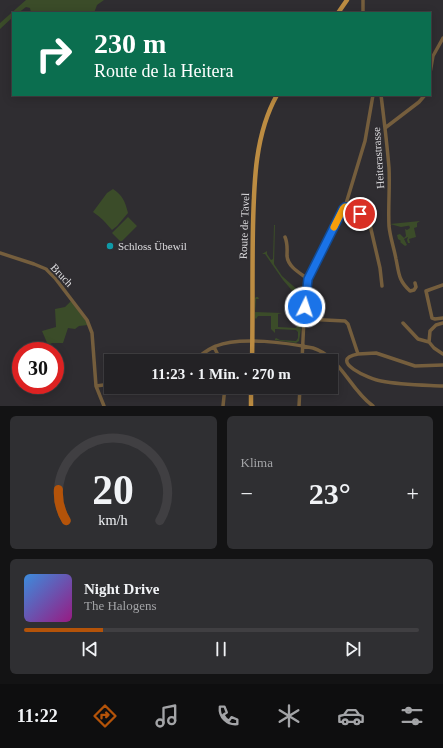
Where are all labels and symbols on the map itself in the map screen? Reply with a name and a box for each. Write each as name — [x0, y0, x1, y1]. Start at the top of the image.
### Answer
street label: Heiterastrasse — [370, 127, 386, 189]
street label: Route de Tavel — [237, 193, 251, 259]
pin — [343, 197, 377, 231]
place label: Schloss Übewil — [118, 240, 187, 252]
marker: Schloss Übewil — [105, 241, 115, 251]
street label: Bruch — [48, 261, 76, 289]
position arrow — [284, 286, 326, 328]
speed limit sign: 30 — [12, 342, 64, 394]

